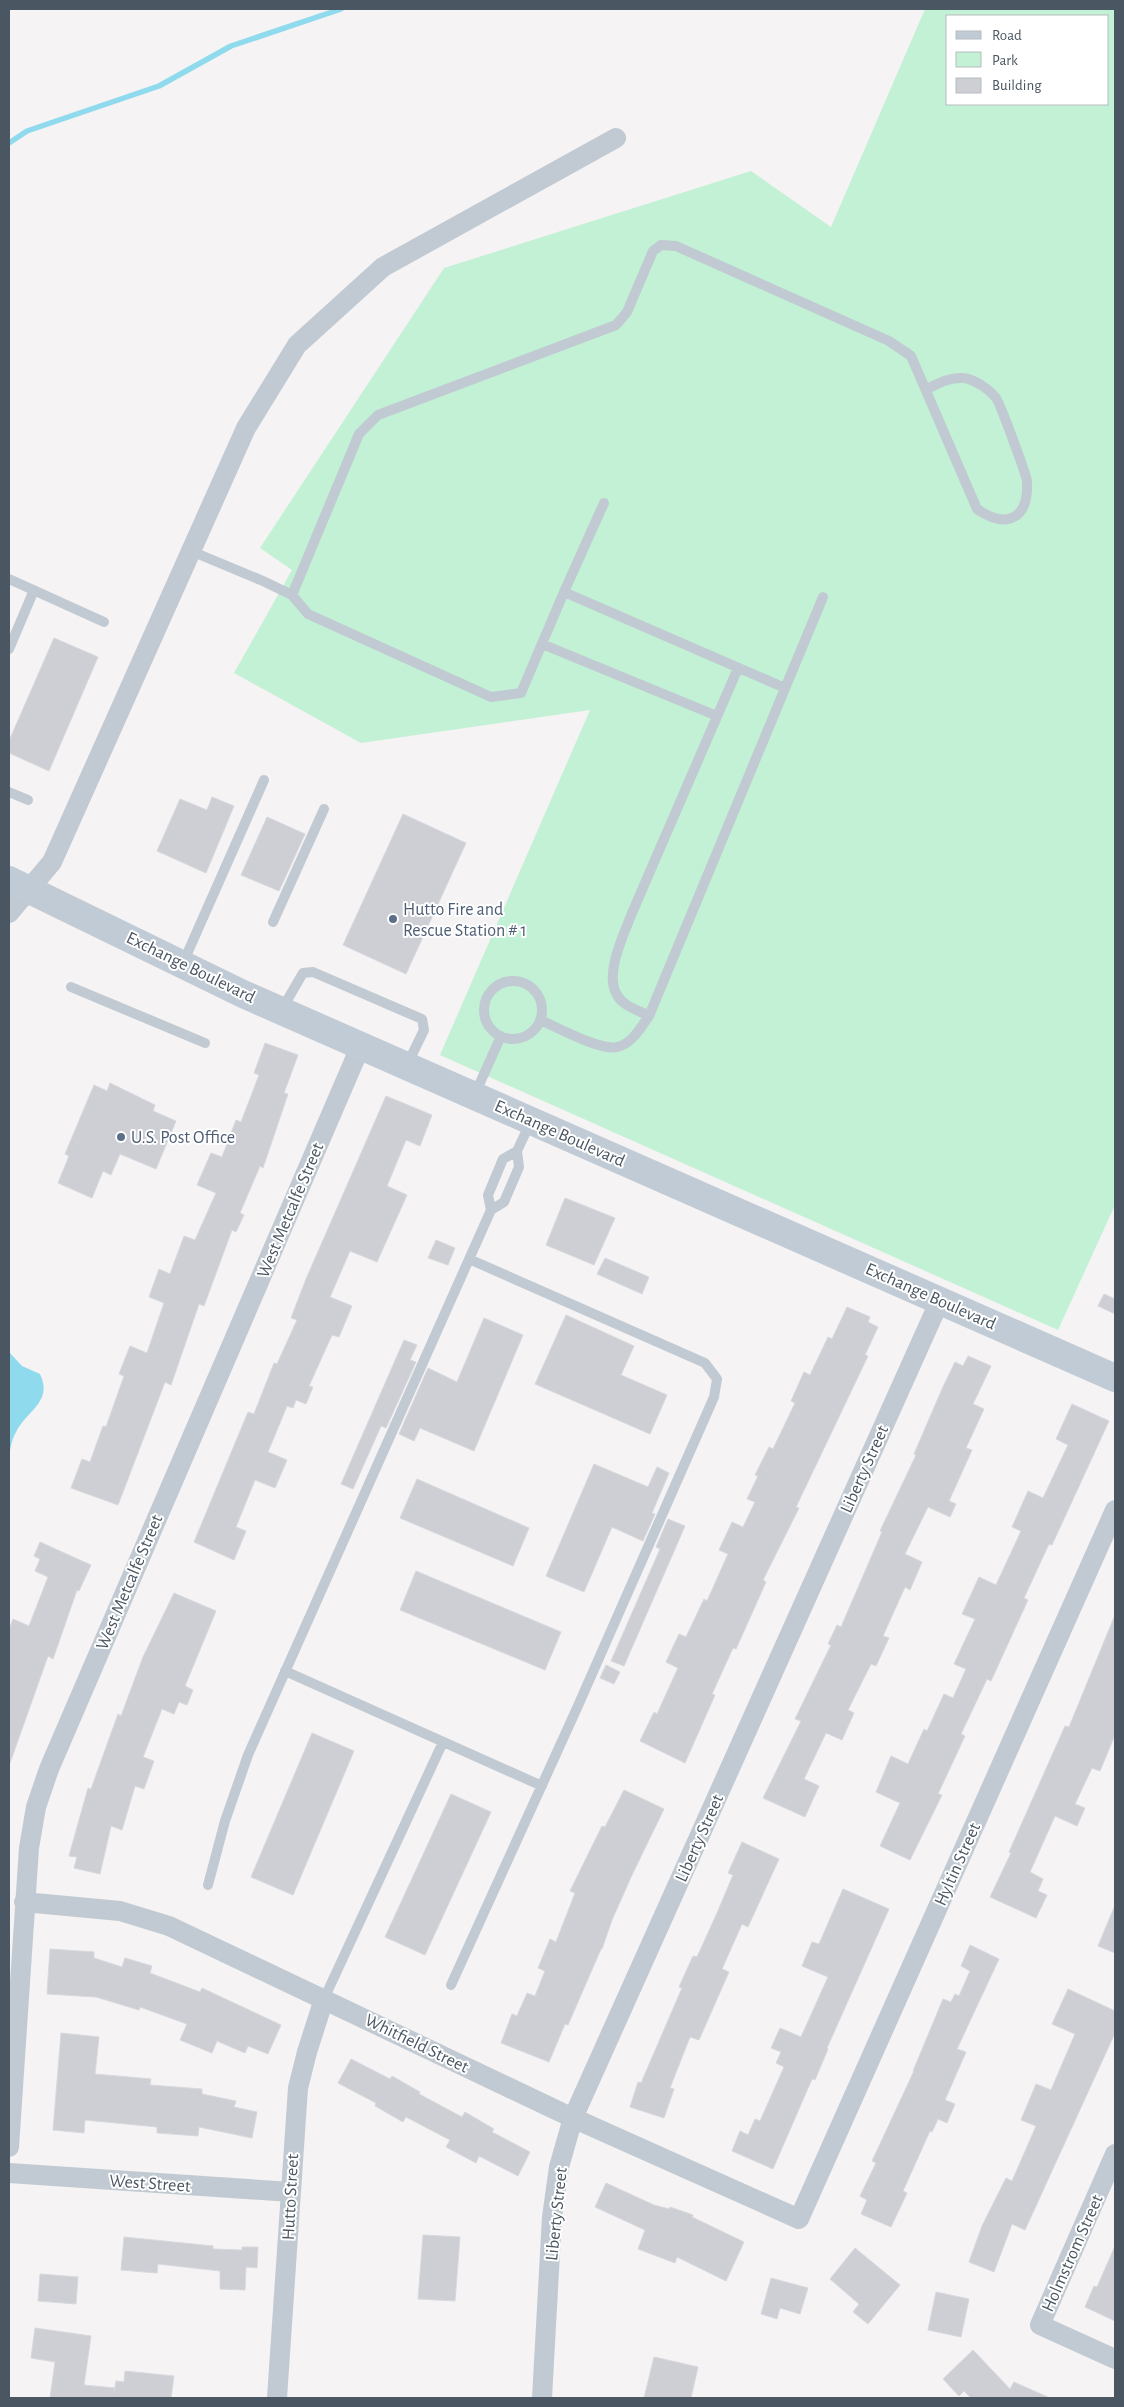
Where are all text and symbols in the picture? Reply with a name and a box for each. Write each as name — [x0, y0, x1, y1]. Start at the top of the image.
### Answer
legend — [946, 15, 1109, 105]
text: Road — [992, 28, 1022, 43]
text: Park — [992, 53, 1018, 68]
text: Building — [992, 78, 1042, 93]
place label: Hutto Fire and Rescue Station # 1 — [403, 901, 527, 940]
marker: Hutto Fire and Rescue Station # 1 — [387, 913, 399, 925]
street label: Exchange Boulevard — [123, 929, 258, 1007]
street label: Exchange Boulevard — [492, 1097, 628, 1171]
place label: U.S. Post Office — [131, 1129, 235, 1147]
marker: U.S. Post Office — [115, 1131, 127, 1143]
street label: West Metcalfe Street — [254, 1140, 328, 1281]
street label: Exchange Boulevard — [863, 1260, 999, 1334]
street label: Liberty Street — [838, 1423, 892, 1516]
street label: West Metcalfe Street — [93, 1512, 167, 1653]
street label: Liberty Street — [673, 1792, 727, 1885]
street label: Hyltin Street — [932, 1820, 984, 1909]
street label: Whitfield Street — [362, 2011, 471, 2077]
street label: Hutto Street — [280, 2153, 302, 2241]
street label: Liberty Street — [543, 2166, 571, 2262]
street label: West Street — [109, 2172, 191, 2196]
street label: Holmstrom Street — [1039, 2192, 1107, 2315]

